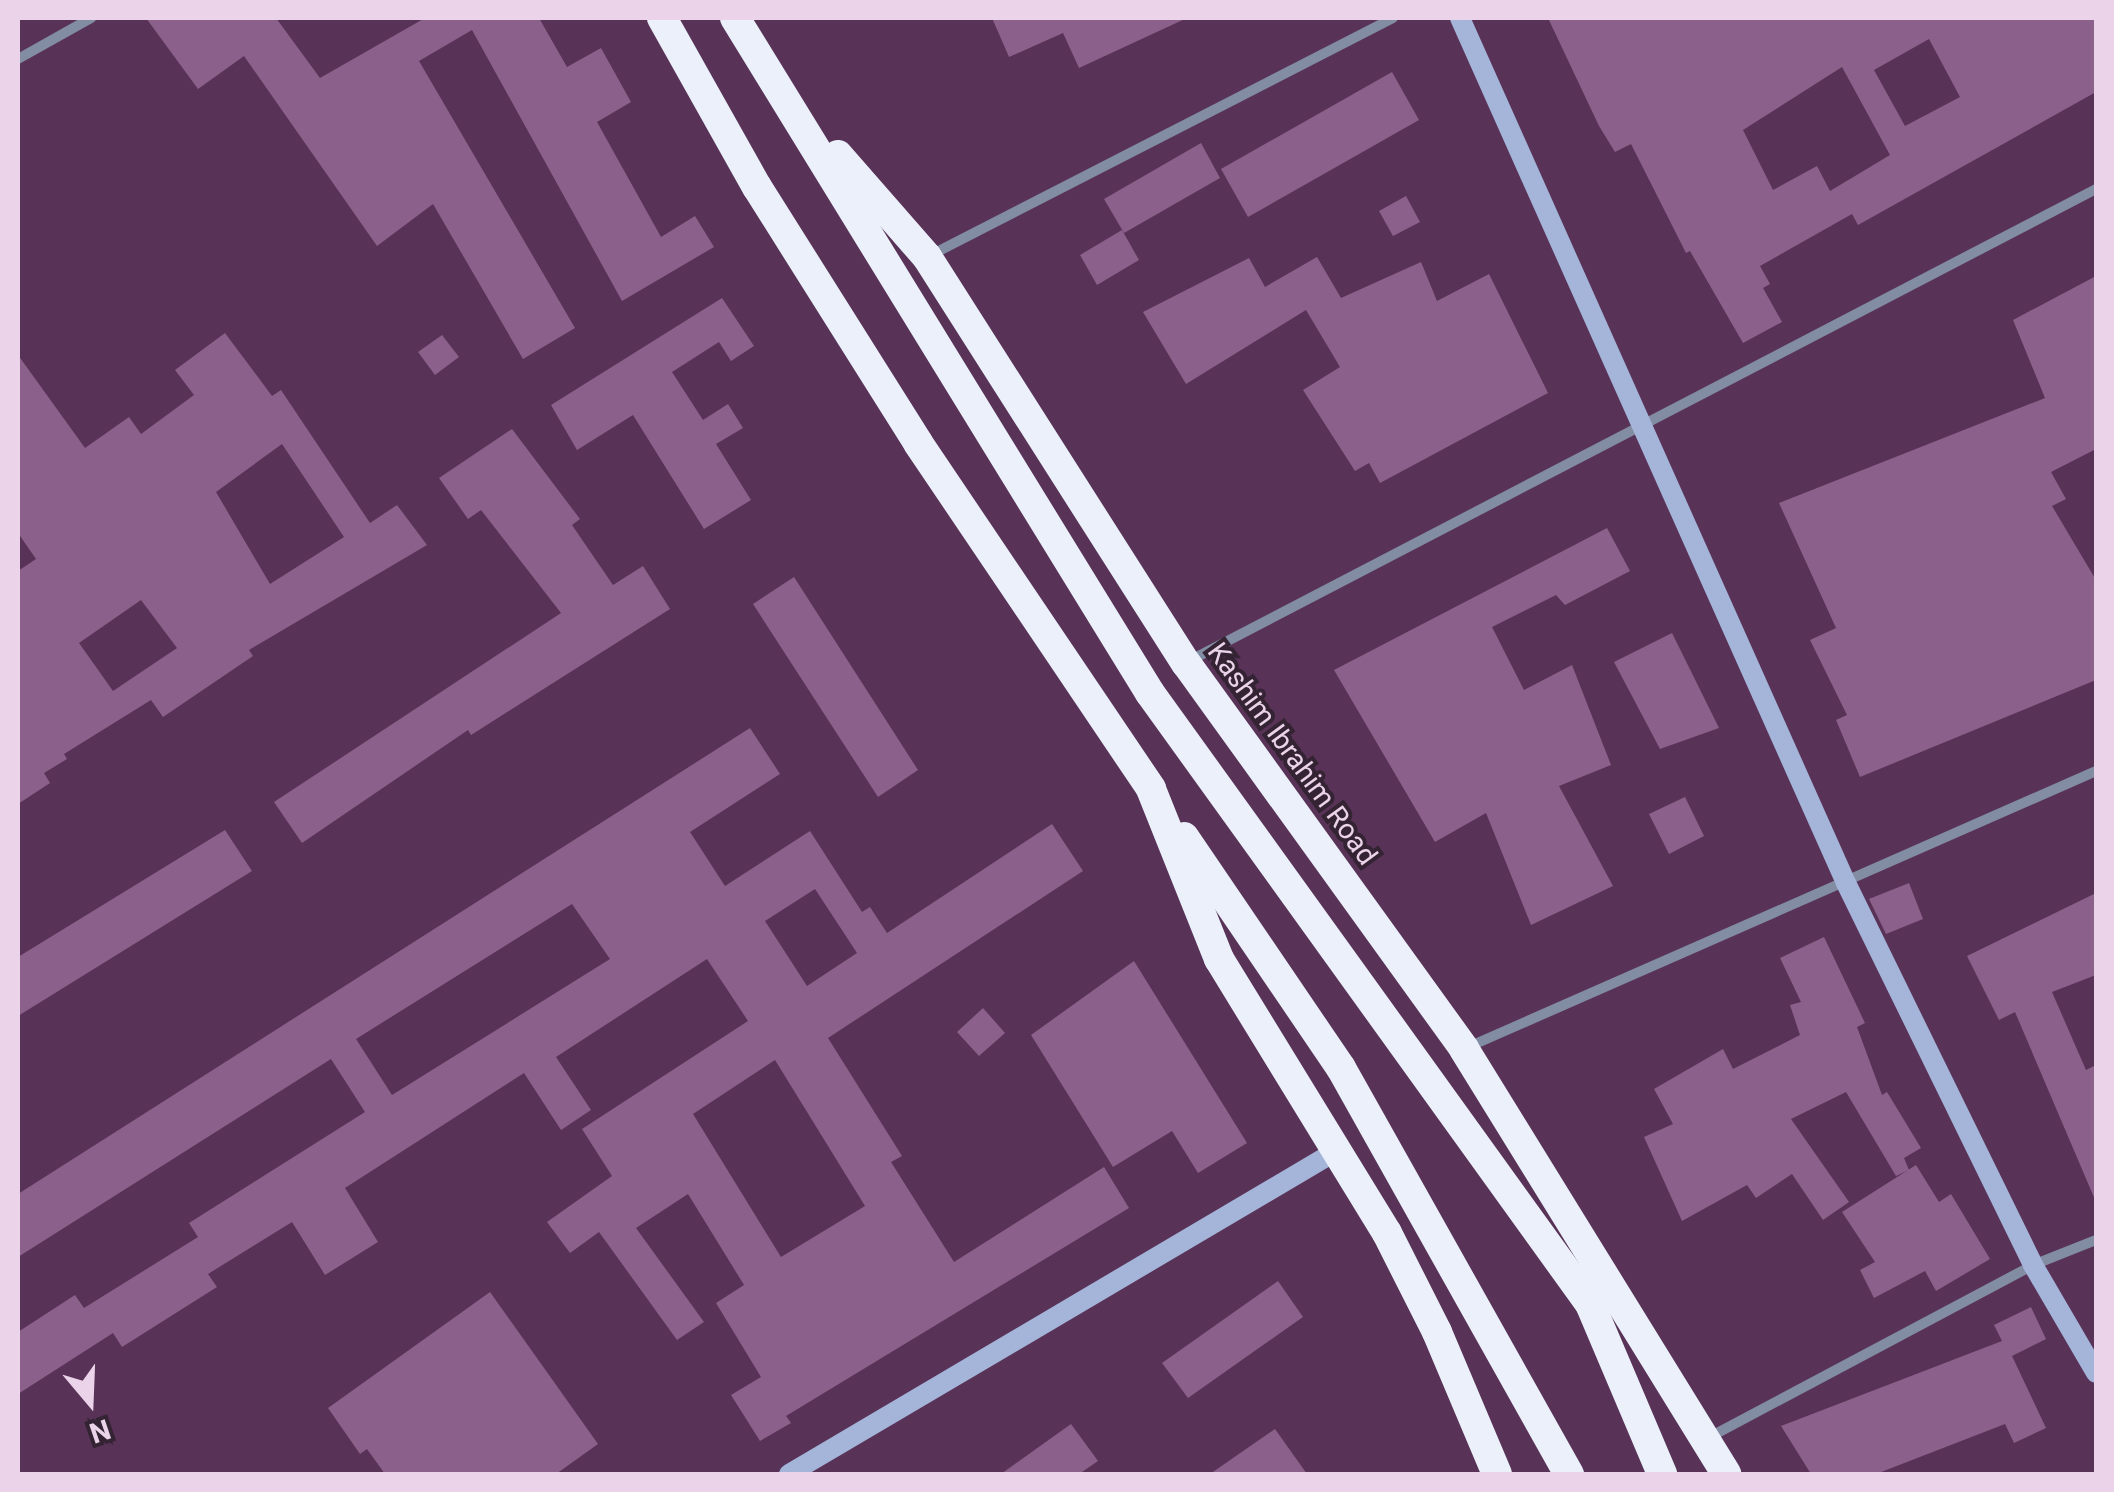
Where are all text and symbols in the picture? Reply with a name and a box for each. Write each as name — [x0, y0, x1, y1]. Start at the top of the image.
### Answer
street label: Kashim Ibrahim Road — [1200, 636, 1384, 872]
north arrow — [40, 1352, 140, 1452]
text: N — [85, 1412, 115, 1450]

